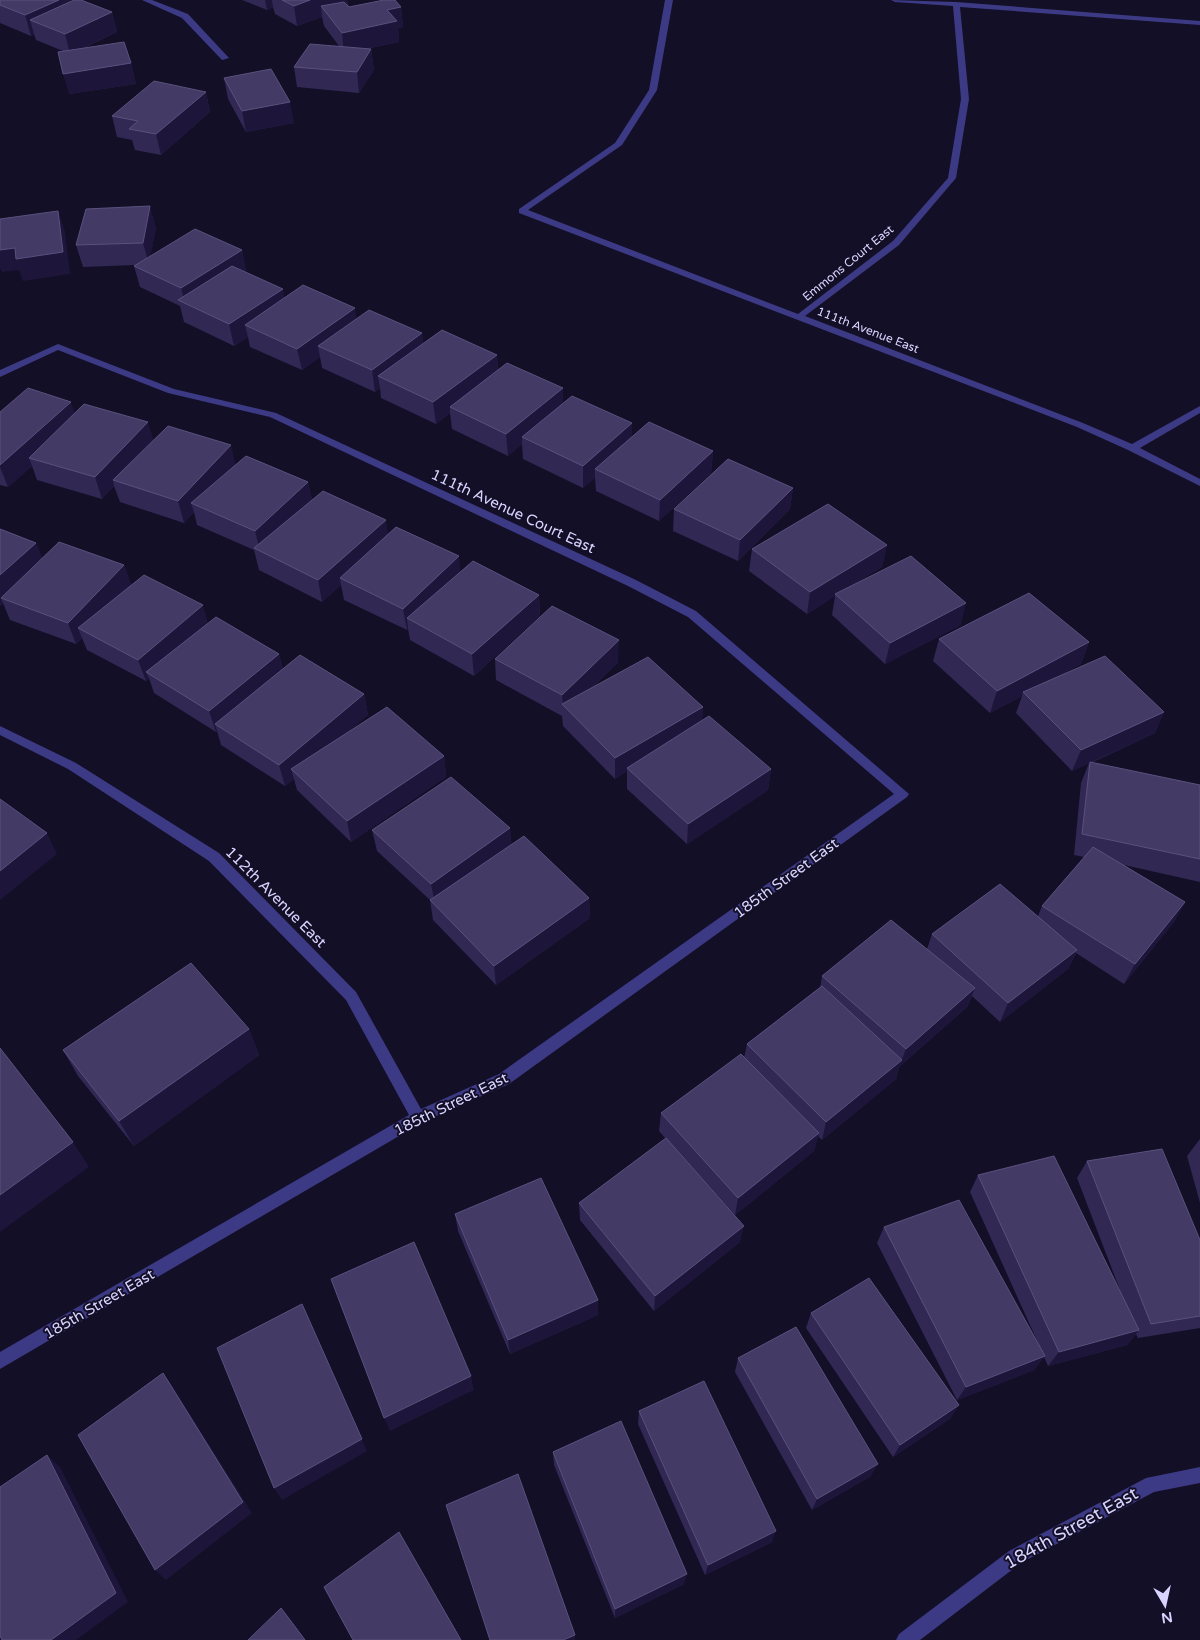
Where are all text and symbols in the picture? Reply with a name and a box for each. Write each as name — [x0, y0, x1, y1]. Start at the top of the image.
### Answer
street label: Emmons Court East — [800, 222, 897, 304]
street label: 111th Avenue East — [815, 304, 921, 356]
street label: 111th Avenue Court East — [428, 465, 598, 557]
street label: 185th Street East — [730, 834, 842, 922]
street label: 112th Avenue East — [222, 843, 330, 951]
street label: 185th Street East — [391, 1068, 511, 1139]
street label: 185th Street East — [41, 1265, 158, 1343]
street label: 184th Street East — [1000, 1482, 1142, 1574]
north arrow — [1140, 1580, 1190, 1630]
text: N — [1160, 1608, 1174, 1627]

